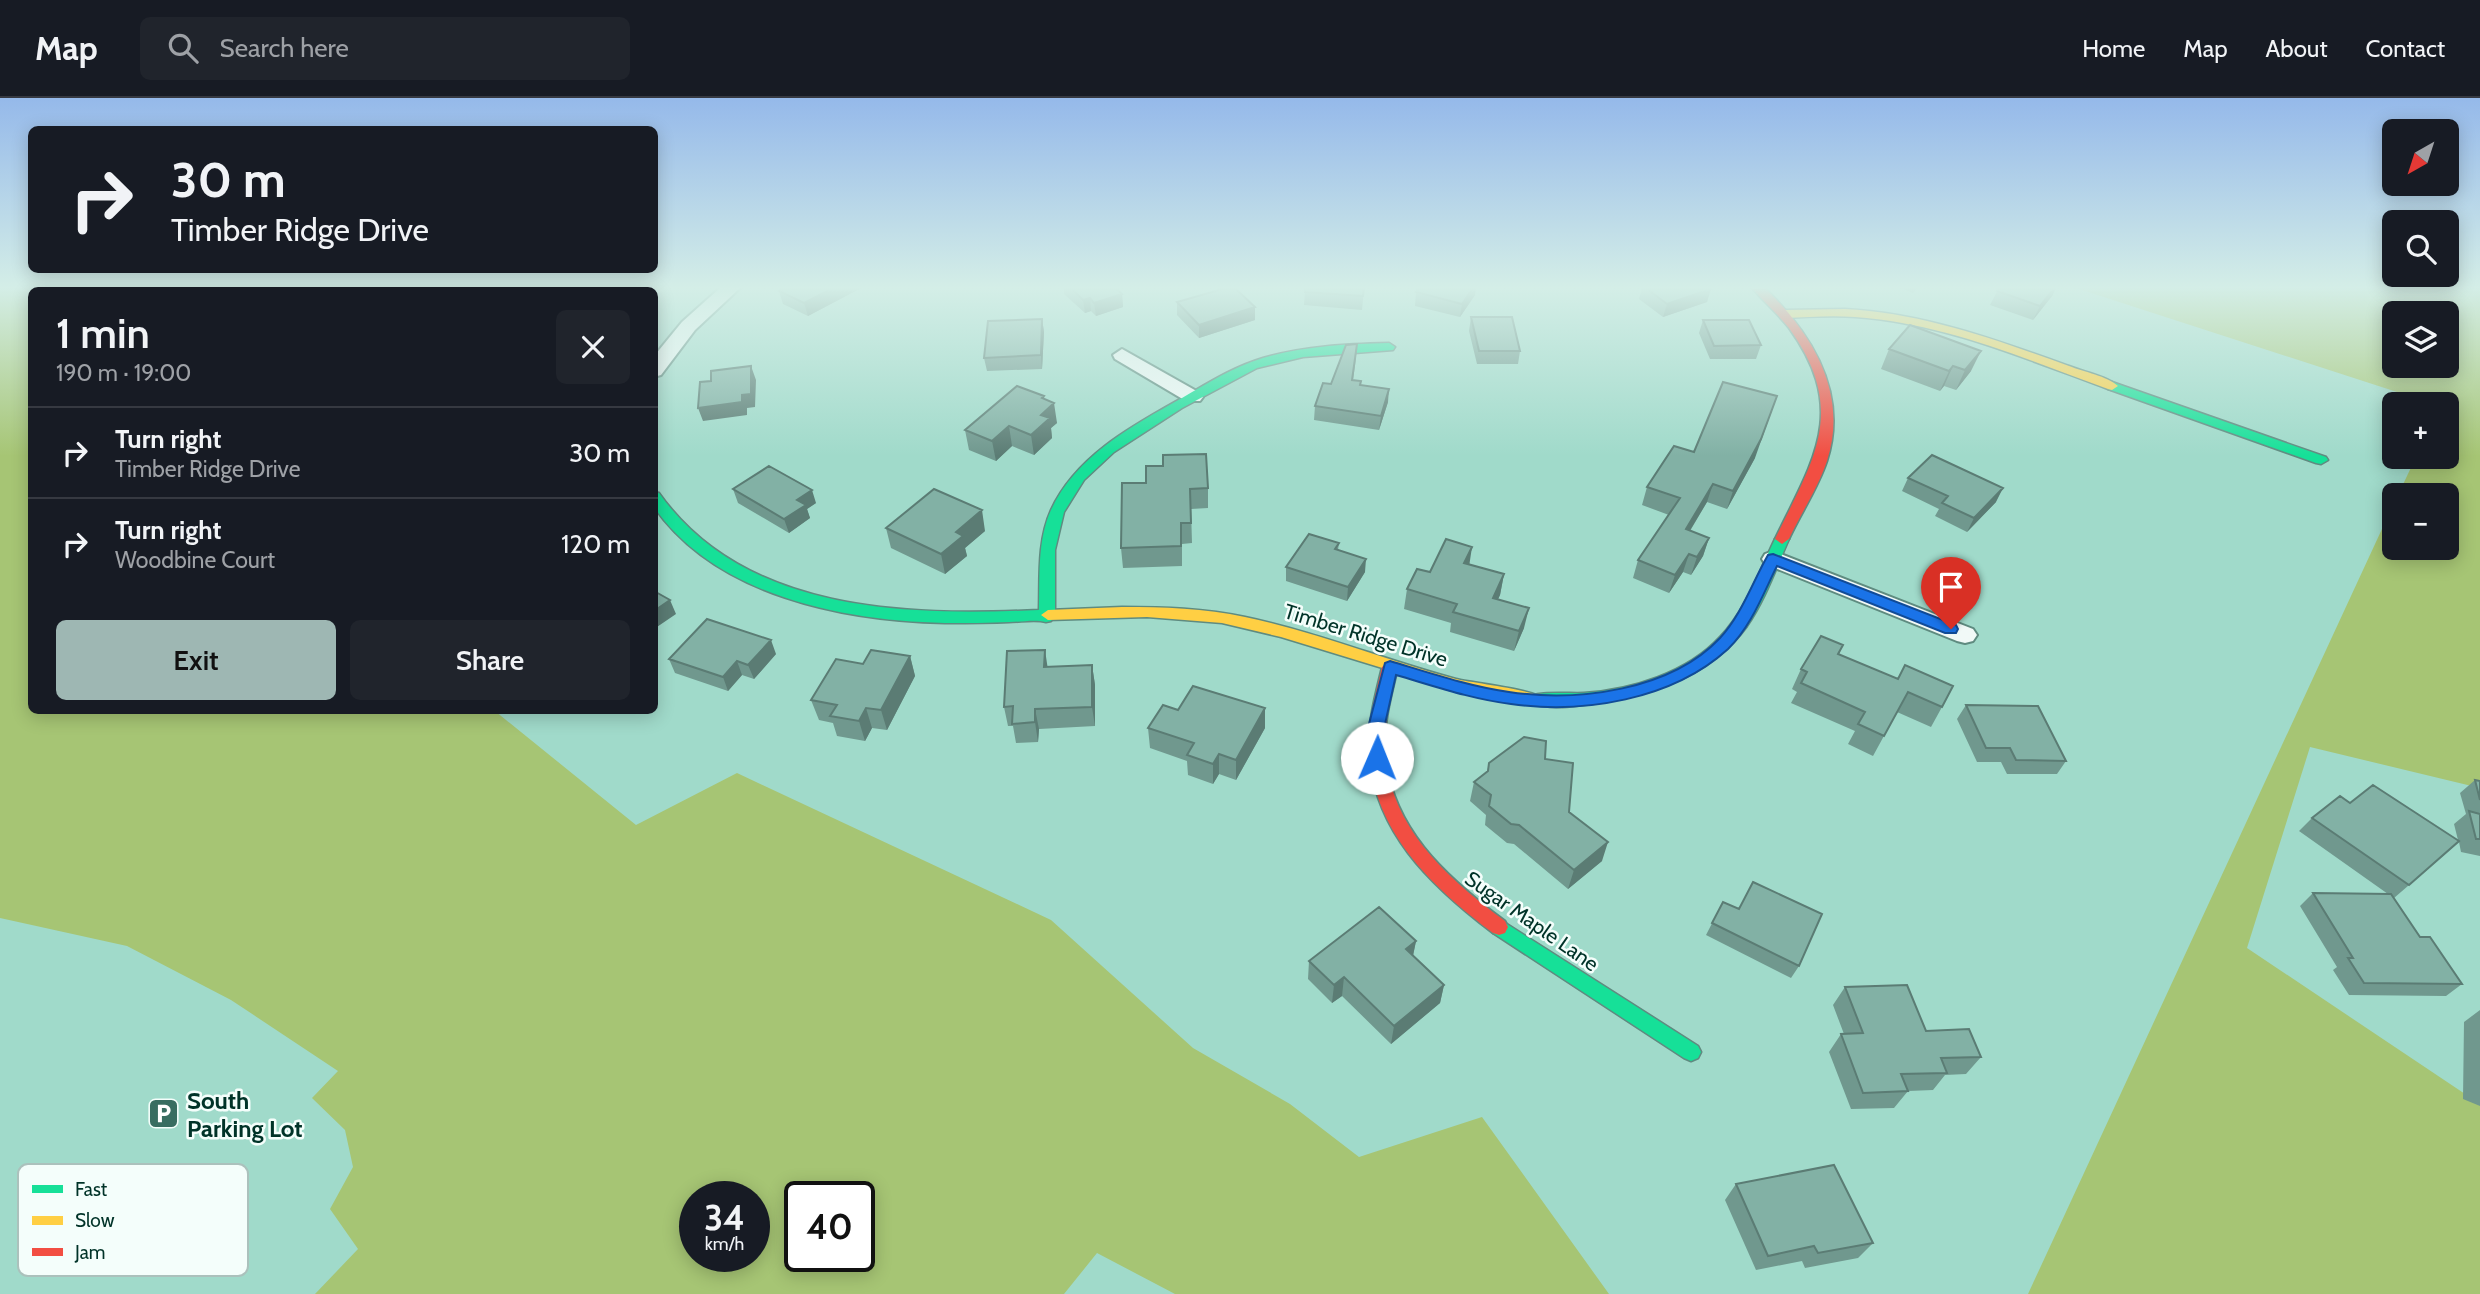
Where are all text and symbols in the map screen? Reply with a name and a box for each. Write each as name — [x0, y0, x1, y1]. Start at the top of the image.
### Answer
search box — [140, 17, 630, 80]
text: Map — [35, 28, 98, 68]
icon: search — [164, 29, 202, 67]
text: Search here — [220, 32, 349, 64]
text: Home — [2082, 34, 2145, 63]
text: Map — [2183, 34, 2228, 63]
text: About — [2266, 34, 2328, 63]
text: Contact — [2366, 34, 2445, 63]
north arrow — [2382, 119, 2459, 196]
map controls — [2382, 119, 2459, 560]
text: 30 m — [171, 150, 286, 209]
icon: right — [56, 154, 147, 245]
text: Timber Ridge Drive — [171, 210, 429, 249]
button: search — [2382, 210, 2459, 287]
button: layers — [2382, 301, 2459, 378]
text: 1 min — [56, 307, 150, 359]
button: close — [556, 310, 630, 384]
text: 190 m · 19:00 — [56, 359, 191, 387]
button: + — [2382, 392, 2459, 469]
text: Turn right — [115, 423, 221, 455]
icon: right — [56, 434, 94, 472]
text: 30 m — [569, 437, 630, 469]
text: Timber Ridge Drive — [115, 455, 300, 483]
button: − — [2382, 483, 2459, 560]
text: Turn right — [115, 514, 221, 546]
icon: right — [56, 525, 94, 563]
text: 120 m — [561, 528, 630, 560]
text: Woodbine Court — [115, 546, 275, 574]
pin — [1921, 557, 1981, 629]
icon: arrive — [1932, 568, 1970, 606]
street label: Timber Ridge Drive — [1281, 598, 1451, 672]
button: Exit — [56, 620, 336, 700]
button: Share — [350, 620, 630, 700]
position arrow — [1340, 721, 1414, 795]
street label: Sugar Maple Lane — [1460, 866, 1604, 976]
place label: South Parking Lot — [187, 1086, 303, 1143]
parking icon: South Parking Lot — [147, 1097, 181, 1131]
legend — [18, 1164, 248, 1276]
text: Fast — [75, 1178, 108, 1201]
speed limit sign: 40 — [784, 1181, 875, 1272]
text: 34 — [704, 1196, 745, 1239]
text: Slow — [75, 1209, 115, 1232]
text: km/h — [705, 1233, 744, 1255]
text: Jam — [74, 1241, 105, 1264]

